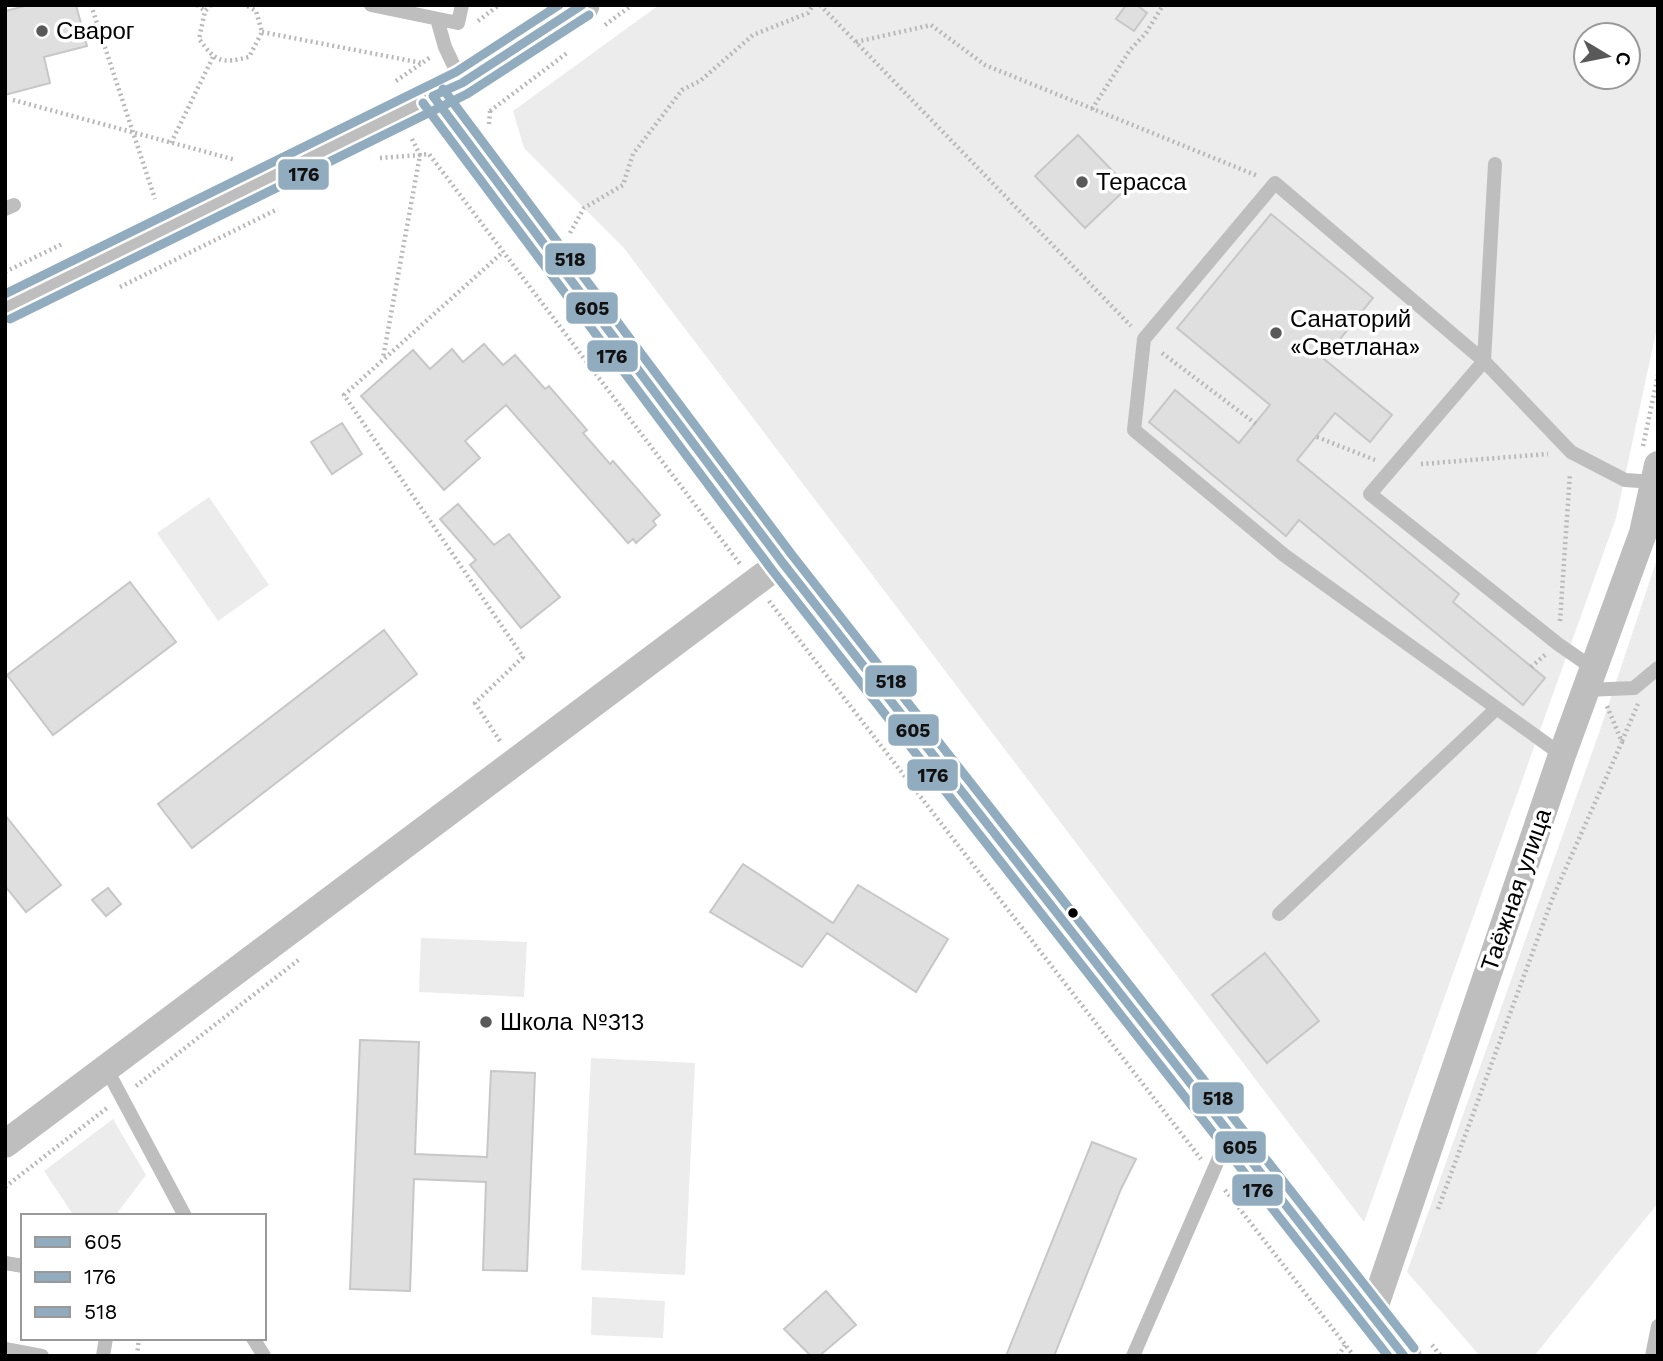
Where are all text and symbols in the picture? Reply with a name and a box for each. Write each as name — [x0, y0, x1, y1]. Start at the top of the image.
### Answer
place label: Сварог — [56, 17, 135, 45]
north arrow — [1572, 21, 1642, 91]
marker: Сварог — [34, 23, 50, 39]
text: С — [1611, 50, 1636, 68]
line badge: 176 — [277, 158, 330, 191]
text: 176 — [289, 163, 320, 186]
place label: Терасса — [1096, 168, 1187, 196]
marker: Терасса — [1074, 174, 1090, 190]
line badge: 518 — [544, 242, 597, 276]
text: 518 — [554, 248, 586, 271]
line badge: 605 — [565, 291, 619, 325]
text: 605 — [575, 297, 609, 320]
place label: Санаторий «Светлана» — [1290, 305, 1420, 361]
marker: Санаторий «Светлана» — [1268, 325, 1284, 341]
line badge: 176 — [586, 339, 639, 373]
text: 176 — [597, 345, 628, 368]
line badge: 518 — [864, 664, 918, 698]
text: 518 — [875, 670, 907, 693]
line badge: 605 — [887, 713, 940, 747]
text: 605 — [896, 719, 930, 742]
line badge: 176 — [906, 758, 959, 792]
text: 176 — [918, 764, 949, 787]
street label: Таёжная улица — [1475, 804, 1557, 975]
unlabelled marker — [1066, 906, 1080, 920]
place label: Школа №313 — [500, 1008, 645, 1036]
marker: Школа №313 — [478, 1014, 494, 1030]
line badge: 518 — [1191, 1081, 1245, 1115]
text: 518 — [1202, 1087, 1234, 1110]
line badge: 605 — [1214, 1130, 1267, 1164]
text: 605 — [1223, 1136, 1257, 1159]
line badge: 176 — [1231, 1173, 1284, 1207]
text: 176 — [1243, 1179, 1274, 1202]
legend — [21, 1214, 266, 1340]
text: 605 — [84, 1229, 122, 1254]
text: 176 — [84, 1264, 116, 1289]
text: 518 — [84, 1299, 117, 1324]

